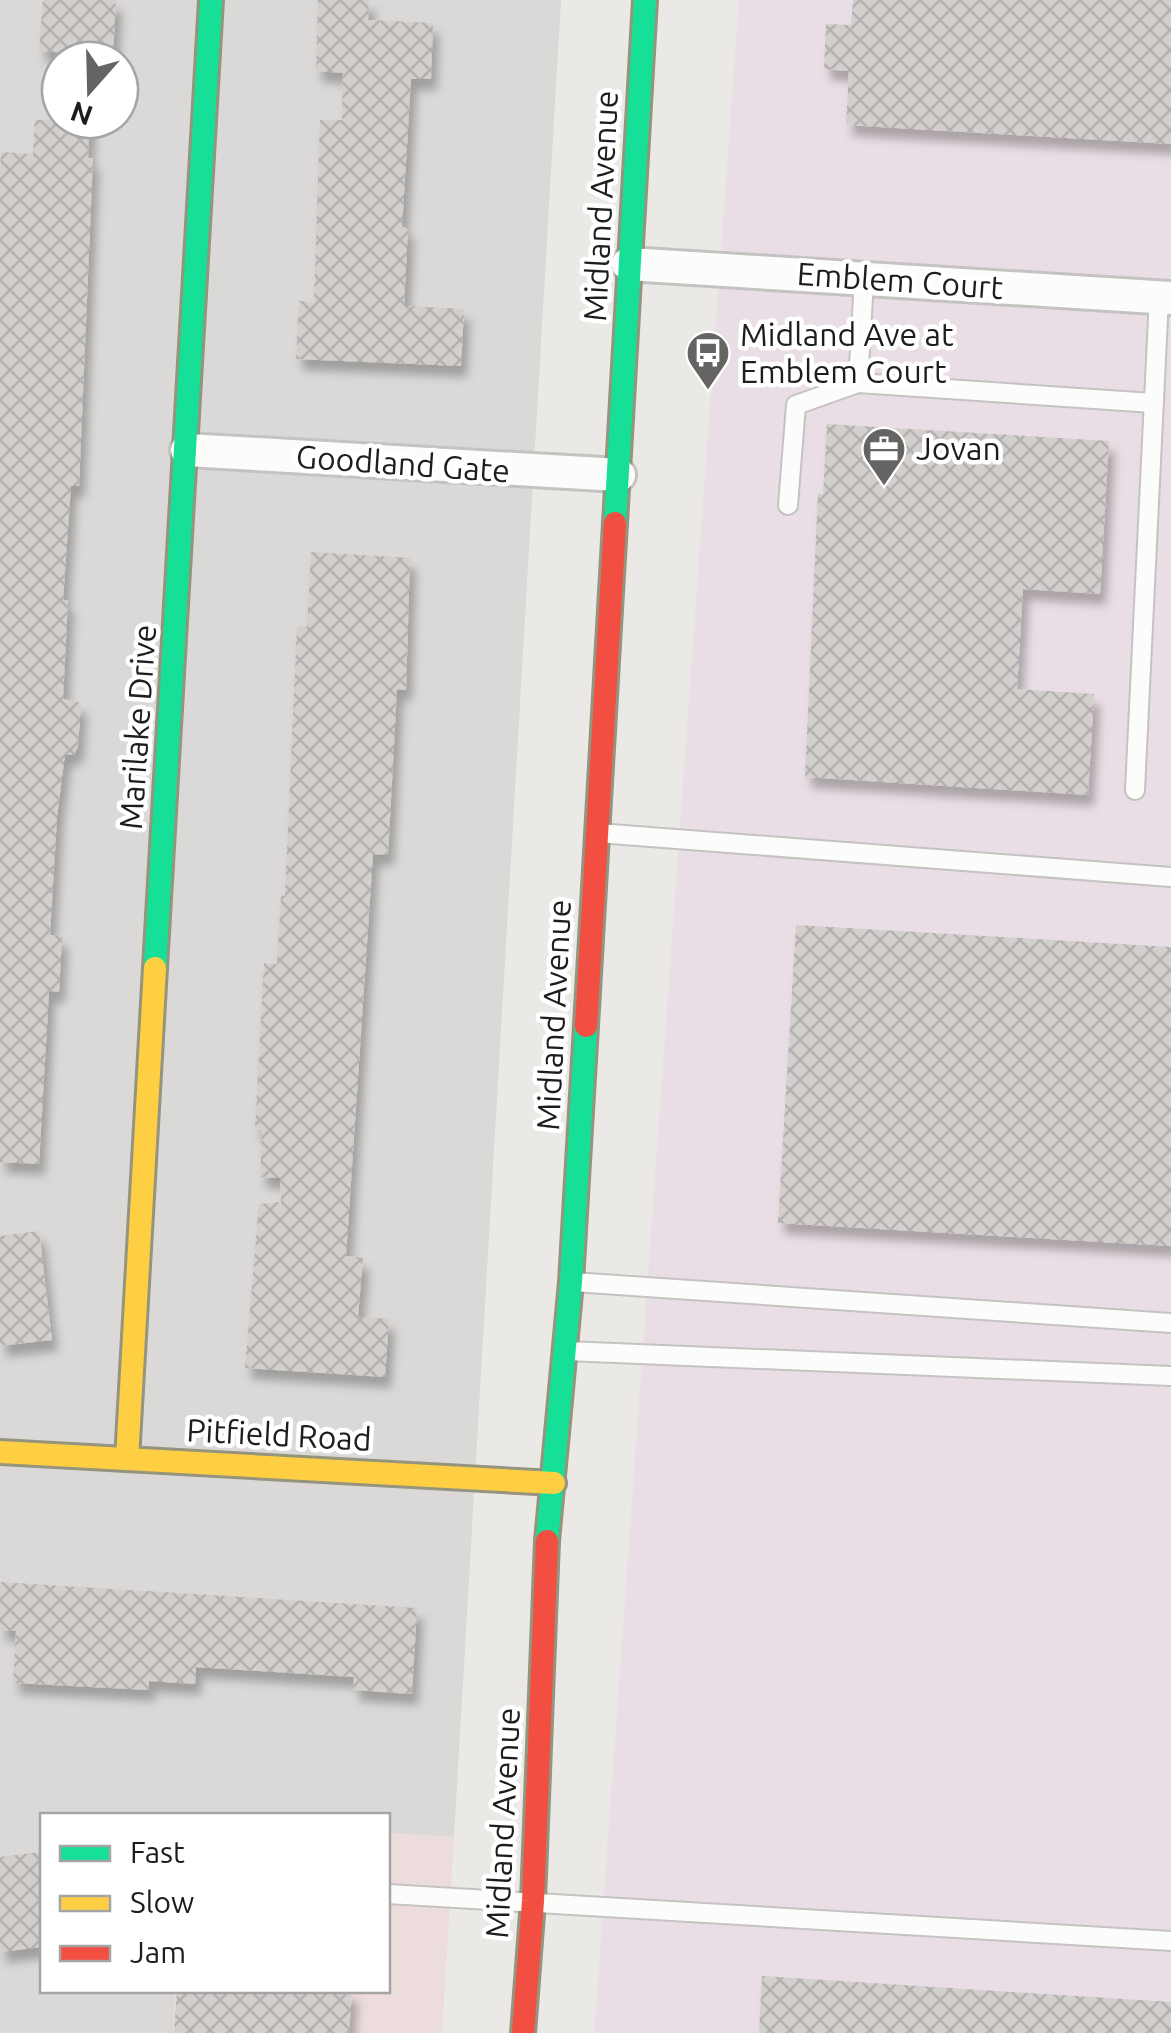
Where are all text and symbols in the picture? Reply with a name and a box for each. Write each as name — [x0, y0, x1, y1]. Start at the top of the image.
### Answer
north arrow — [40, 40, 140, 140]
street label: Midland Avenue — [576, 89, 624, 322]
text: N — [66, 96, 96, 132]
street label: Emblem Court — [796, 255, 1005, 305]
place label: Midland Ave at Emblem Court — [740, 316, 954, 389]
bus stop icon: Midland Ave at Emblem Court — [685, 330, 731, 391]
office icon: Jovan — [861, 426, 907, 487]
place label: Jovan — [916, 430, 1001, 466]
street label: Goodland Gate — [295, 438, 511, 488]
street label: Marilake Drive — [112, 623, 162, 831]
street label: Midland Avenue — [529, 898, 577, 1131]
street label: Pitfield Road — [186, 1411, 373, 1457]
street label: Midland Avenue — [478, 1706, 526, 1939]
legend — [40, 1813, 390, 1993]
text: Fast — [130, 1835, 185, 1869]
text: Slow — [130, 1885, 194, 1919]
text: Jam — [130, 1935, 186, 1969]

